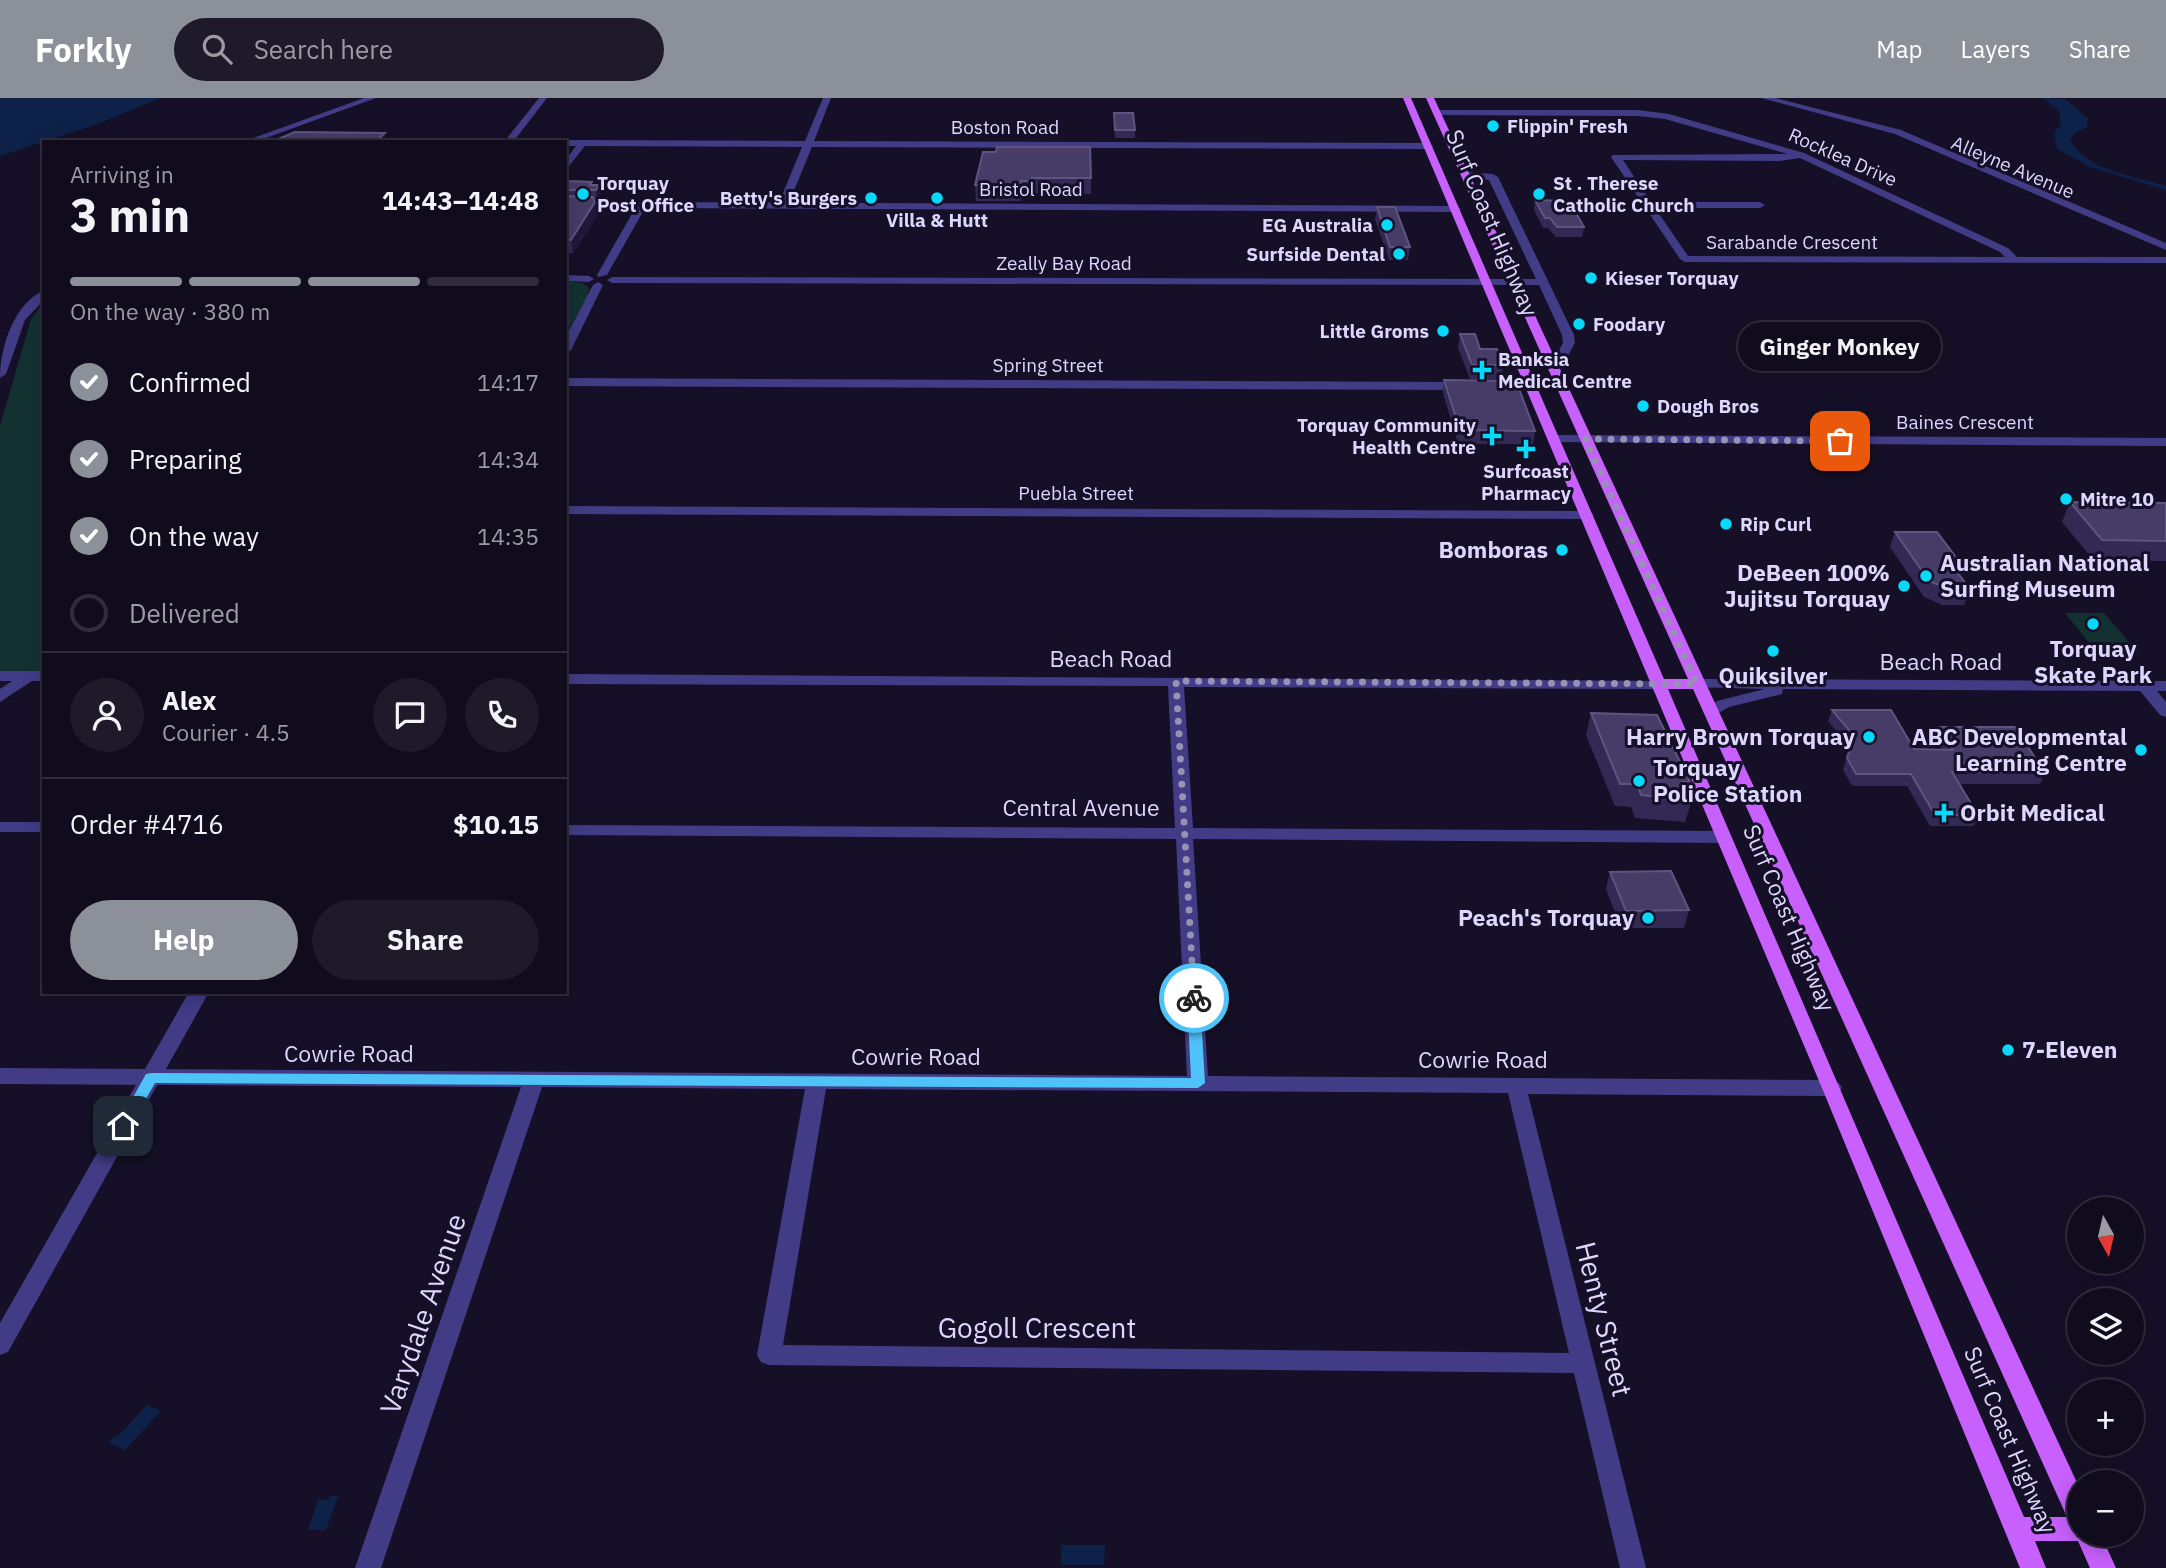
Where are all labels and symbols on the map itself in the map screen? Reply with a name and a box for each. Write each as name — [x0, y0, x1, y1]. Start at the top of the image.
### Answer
place label: Flippin' Fresh — [1507, 114, 1628, 138]
street label: Boston Road — [951, 115, 1059, 139]
marker: Flippin' Fresh — [1485, 118, 1501, 134]
street label: Rocklea Drive — [1785, 122, 1901, 192]
street label: Surf Coast Highway — [1440, 125, 1546, 321]
street label: Alleyne Avenue — [1948, 130, 2078, 204]
place label: Torquay Post Office — [597, 171, 694, 217]
place label: St . Therese Catholic Church — [1553, 171, 1695, 217]
street label: Bristol Road — [979, 177, 1083, 201]
marker: Torquay Post Office — [575, 186, 591, 202]
place label: Betty's Burgers — [720, 186, 857, 210]
marker: St . Therese Catholic Church — [1531, 186, 1547, 202]
marker: Betty's Burgers — [863, 190, 879, 206]
marker: Villa & Hutt — [929, 190, 945, 206]
place label: Villa & Hutt — [886, 208, 988, 232]
place label: EG Australia — [1262, 213, 1373, 237]
marker: EG Australia — [1379, 217, 1395, 233]
street label: Sarabande Crescent — [1706, 230, 1878, 254]
place label: Surfside Dental — [1246, 242, 1385, 266]
marker: Surfside Dental — [1391, 246, 1407, 262]
street label: Zeally Bay Road — [996, 251, 1132, 275]
place label: Kieser Torquay — [1605, 266, 1739, 290]
marker: Kieser Torquay — [1583, 270, 1599, 286]
place label: Foodary — [1593, 312, 1666, 336]
marker: Foodary — [1571, 316, 1587, 332]
place label: Little Groms — [1320, 319, 1429, 343]
callout: Ginger Monkey — [1738, 322, 1941, 371]
marker: Little Groms — [1435, 323, 1451, 339]
place label: Banksia Medical Centre — [1498, 347, 1632, 393]
street label: Spring Street — [992, 353, 1104, 377]
marker: Banksia Medical Centre — [1472, 360, 1492, 380]
place label: Dough Bros — [1657, 394, 1759, 418]
marker: Dough Bros — [1635, 398, 1651, 414]
street label: Baines Crescent — [1896, 410, 2034, 434]
pin — [1810, 411, 1870, 471]
place label: Torquay Community Health Centre — [1297, 413, 1477, 459]
marker: Torquay Community Health Centre — [1482, 426, 1502, 446]
marker: Surfcoast Pharmacy — [1518, 441, 1534, 457]
place label: Surfcoast Pharmacy — [1481, 459, 1572, 505]
street label: Puebla Street — [1018, 481, 1134, 505]
place label: Mitre 10 — [2080, 487, 2154, 511]
marker: Mitre 10 — [2058, 491, 2074, 507]
place label: Rip Curl — [1740, 512, 1812, 536]
marker: Rip Curl — [1718, 516, 1734, 532]
place label: Bomboras — [1439, 534, 1548, 564]
marker: Bomboras — [1554, 542, 1570, 558]
place label: Australian National Surfing Museum — [1940, 547, 2149, 603]
place label: DeBeen 100% Jujitsu Torquay — [1724, 557, 1891, 613]
marker: Australian National Surfing Museum — [1918, 568, 1934, 584]
marker: DeBeen 100% Jujitsu Torquay — [1896, 578, 1912, 594]
marker: Torquay Skate Park — [2085, 616, 2101, 632]
place label: Torquay Skate Park — [2034, 633, 2153, 689]
street label: Beach Road — [1050, 643, 1172, 673]
marker: Quiksilver — [1765, 643, 1781, 659]
street label: Beach Road — [1880, 646, 2002, 676]
place label: Quiksilver — [1718, 660, 1828, 690]
place label: Harry Brown Torquay — [1626, 721, 1856, 751]
place label: ABC Developmental Learning Centre — [1912, 721, 2127, 777]
marker: Harry Brown Torquay — [1861, 729, 1877, 745]
marker: ABC Developmental Learning Centre — [2133, 742, 2149, 758]
place label: Torquay Police Station — [1653, 752, 1802, 808]
marker: Torquay Police Station — [1631, 773, 1647, 789]
street label: Central Avenue — [1002, 792, 1160, 822]
place label: Orbit Medical — [1960, 797, 2105, 827]
marker: Orbit Medical — [1934, 803, 1954, 823]
street label: Surf Coast Highway — [1737, 820, 1843, 1016]
place label: Peach's Torquay — [1458, 902, 1635, 932]
marker: Peach's Torquay — [1640, 910, 1656, 926]
courier — [1159, 963, 1229, 1033]
place label: 7-Eleven — [2022, 1034, 2118, 1064]
street label: Cowrie Road — [284, 1038, 414, 1068]
street label: Cowrie Road — [851, 1041, 981, 1071]
marker: 7-Eleven — [2000, 1042, 2016, 1058]
street label: Cowrie Road — [1418, 1044, 1548, 1074]
pin — [93, 1096, 153, 1156]
north arrow — [2067, 1197, 2144, 1274]
street label: Varydale Avenue — [371, 1209, 474, 1419]
street label: Henty Street — [1567, 1238, 1642, 1400]
street label: Gogoll Crescent — [938, 1309, 1136, 1346]
street label: Surf Coast Highway — [1958, 1342, 2064, 1538]

